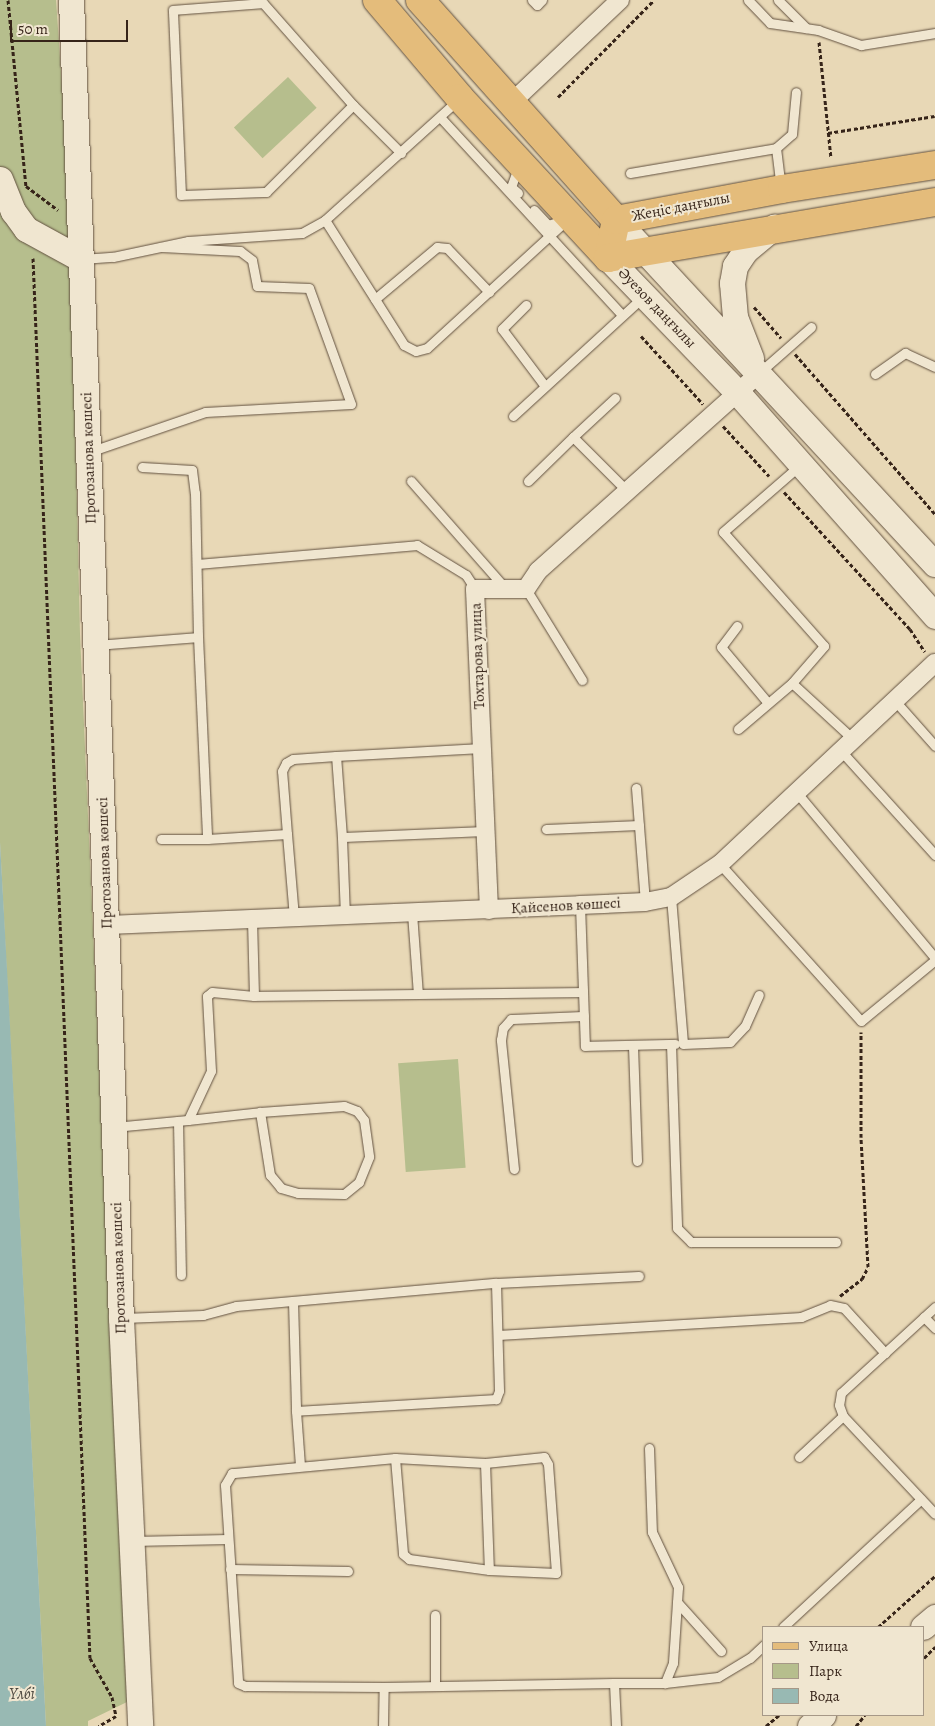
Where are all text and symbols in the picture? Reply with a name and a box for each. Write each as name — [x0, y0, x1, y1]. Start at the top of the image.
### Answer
scale bar — [12, 10, 130, 42]
text: 50 m — [18, 19, 48, 39]
street label: Жеңіс даңғылы — [630, 189, 732, 225]
street label: Әуезов даңғылы — [614, 264, 700, 352]
street label: Протозанова көшесі — [78, 392, 100, 524]
street label: Тохтарова улица — [467, 603, 489, 709]
street label: Протозанова көшесі — [94, 797, 116, 929]
street label: Қайсенов көшесі — [511, 894, 621, 918]
street label: Протозанова көшесі — [108, 1202, 130, 1334]
legend — [762, 1626, 925, 1716]
text: Улица — [809, 1636, 848, 1656]
text: Парк — [809, 1661, 842, 1681]
water label: Үлбі — [9, 1684, 35, 1704]
text: Вода — [809, 1686, 840, 1706]

